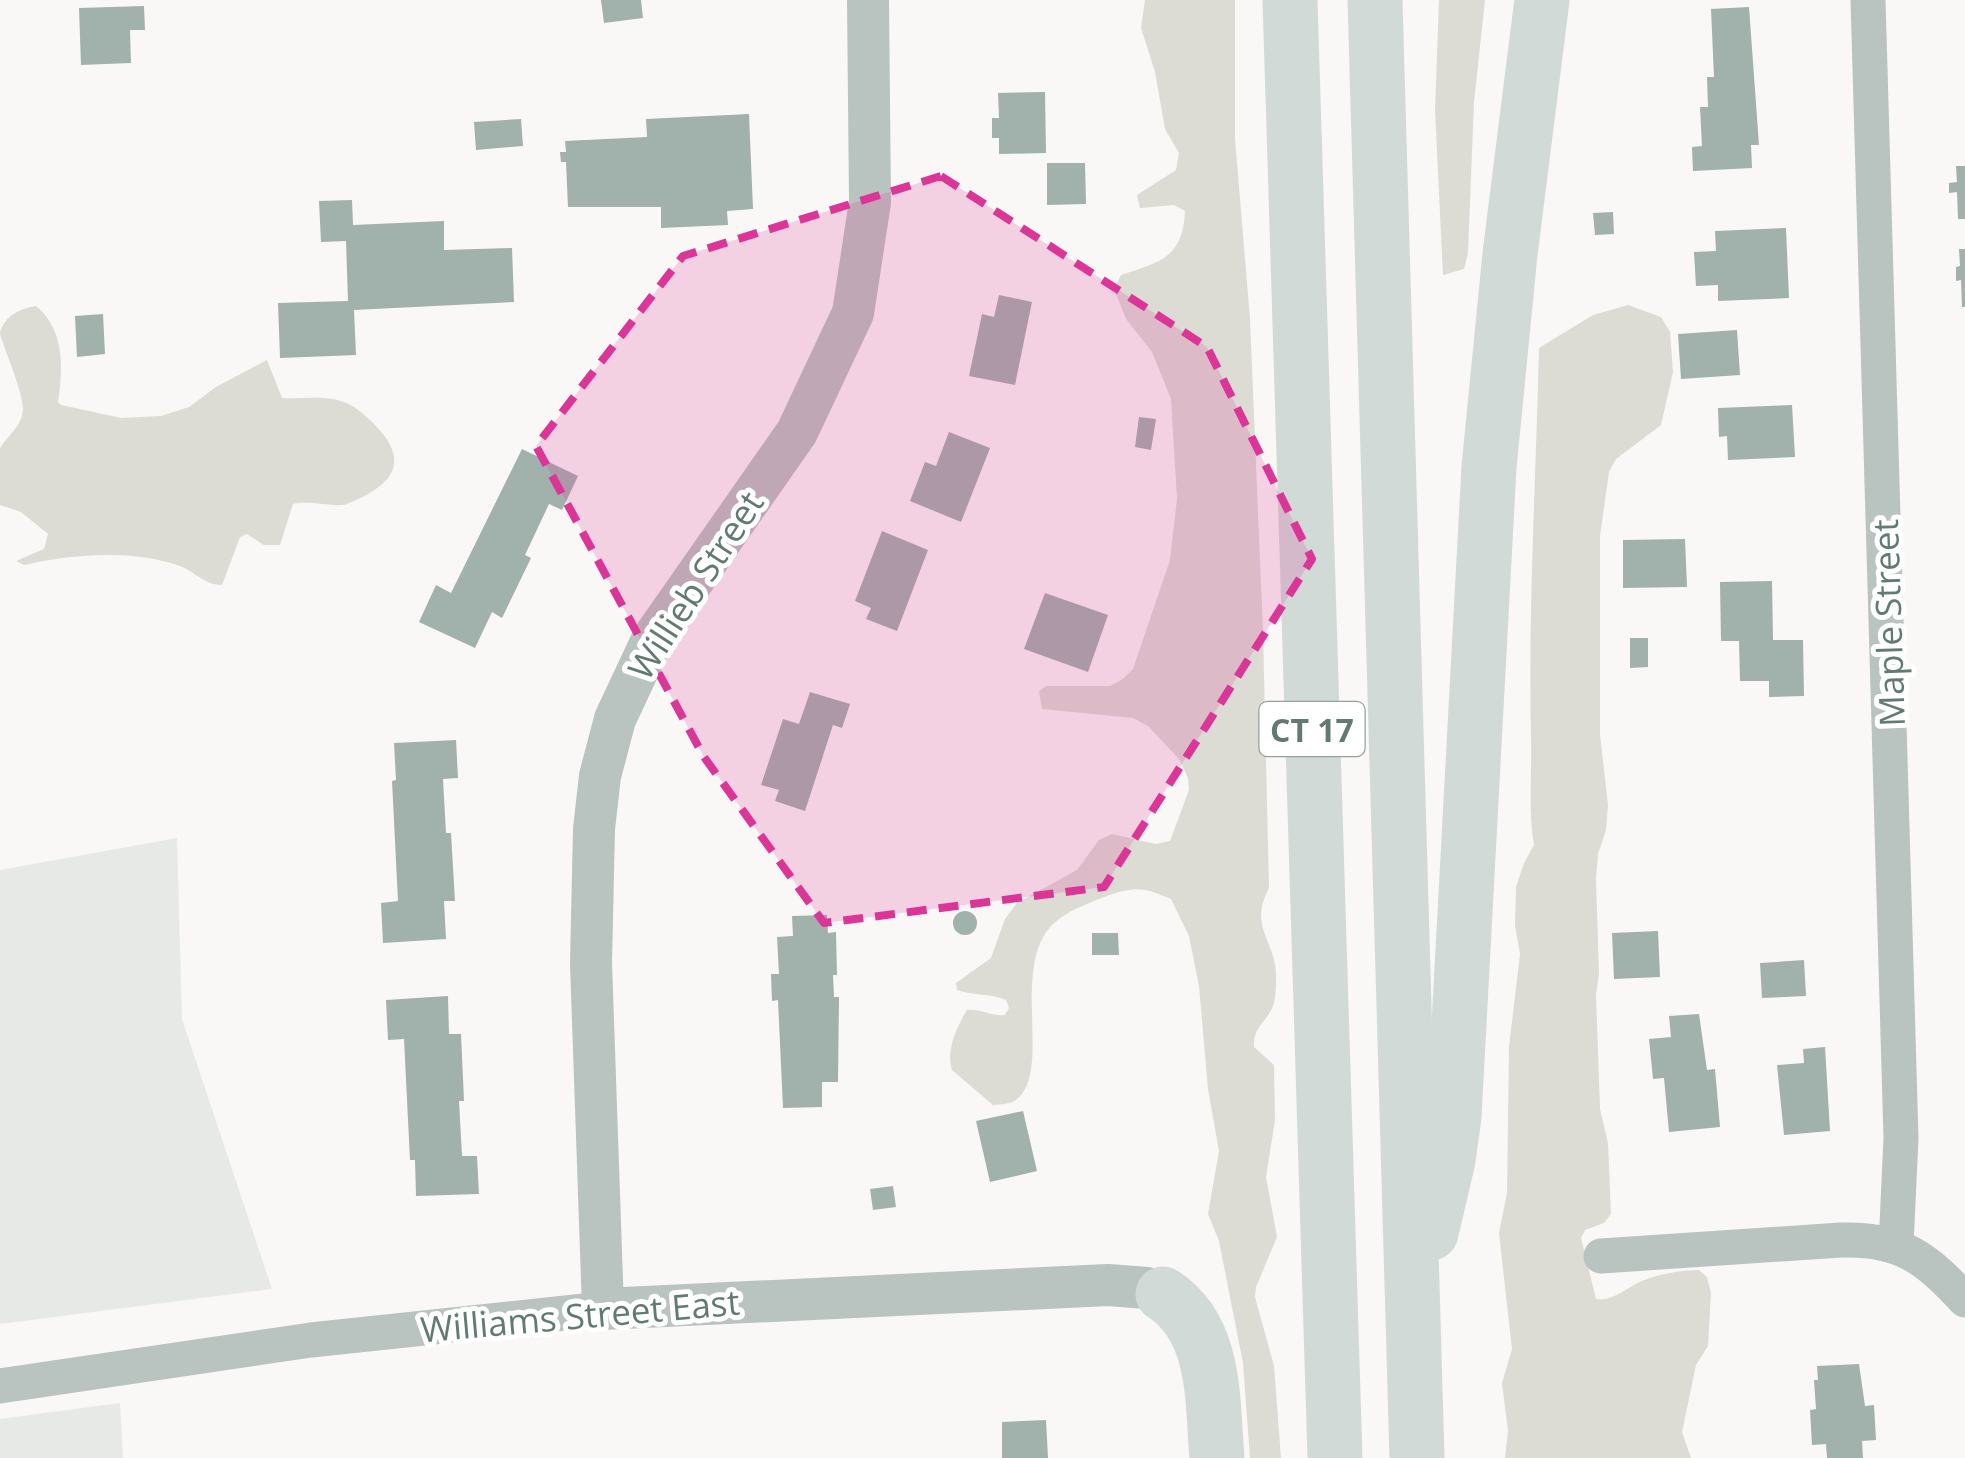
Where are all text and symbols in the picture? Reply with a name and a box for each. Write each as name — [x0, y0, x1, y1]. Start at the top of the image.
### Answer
street label: Willieb Street — [617, 482, 773, 688]
street label: Maple Street — [1861, 518, 1915, 728]
road number: CT 17 — [1260, 702, 1364, 756]
street label: Williams Street East — [418, 1278, 742, 1352]

